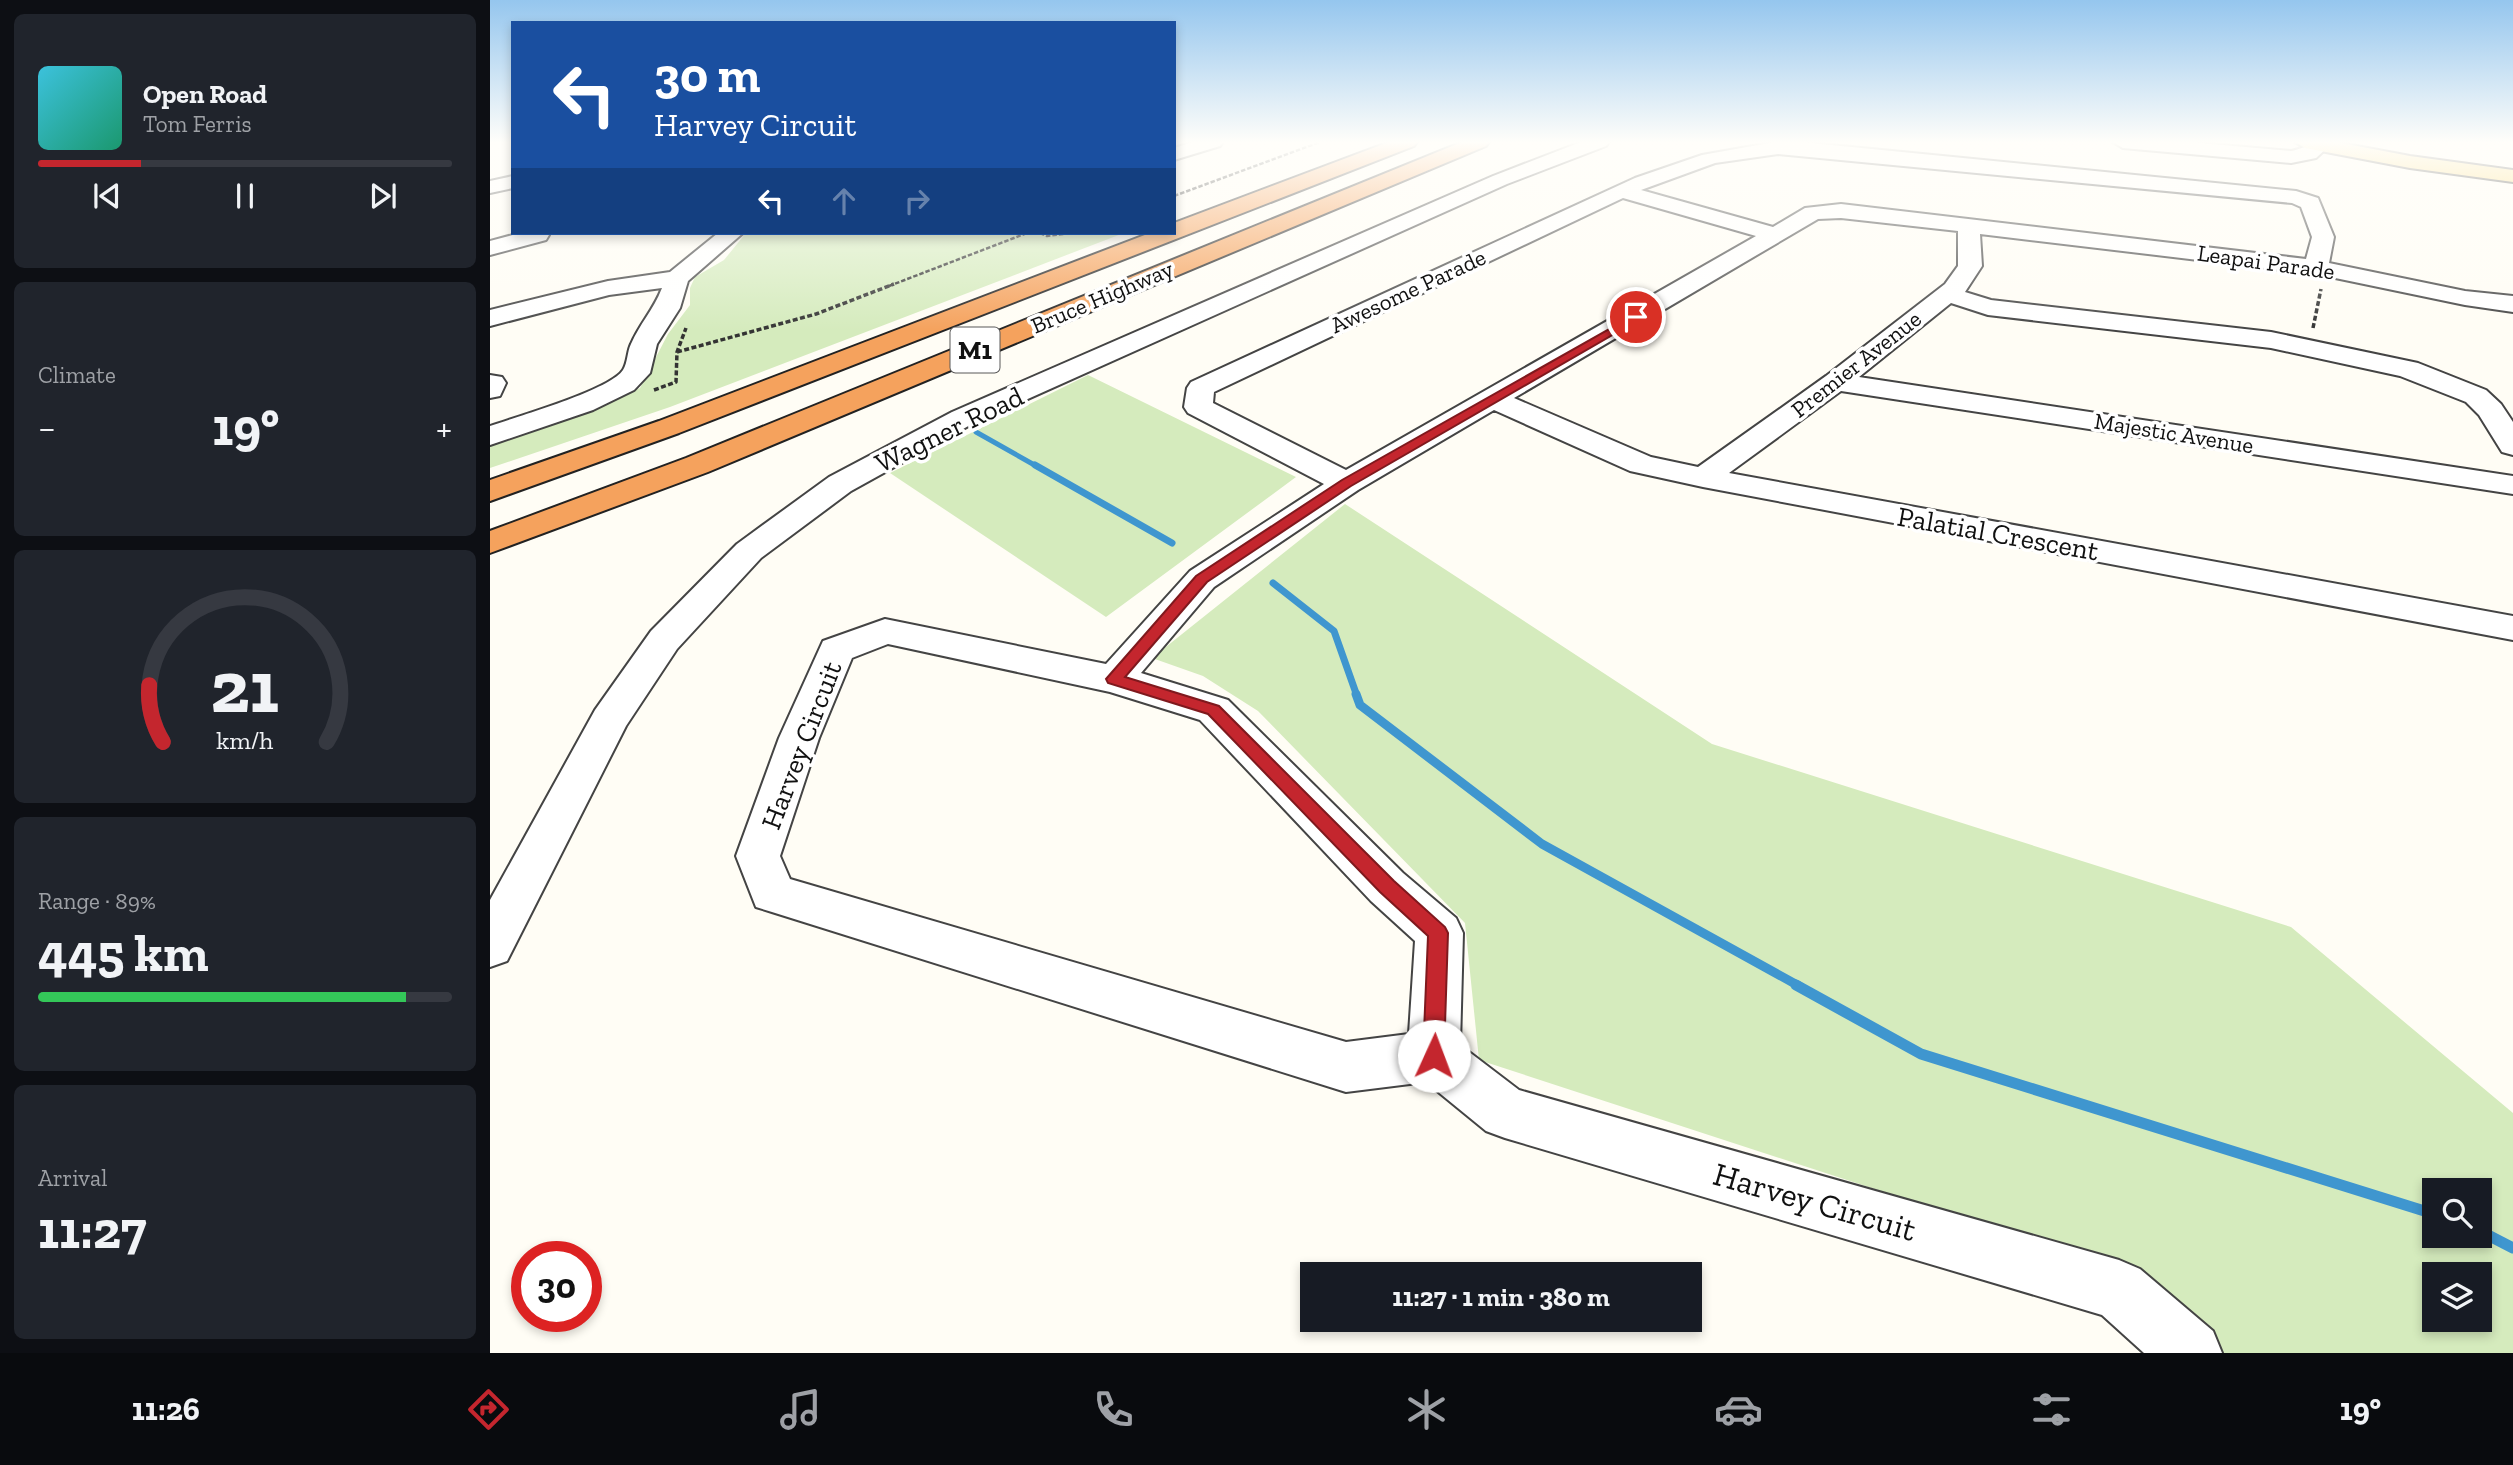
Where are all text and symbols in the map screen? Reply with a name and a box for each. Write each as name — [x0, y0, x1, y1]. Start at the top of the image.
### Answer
text: 30 m — [654, 46, 760, 105]
icon: left — [539, 49, 630, 140]
text: Open Road — [143, 78, 267, 110]
text: Harvey Circuit — [654, 106, 856, 144]
text: Tom Ferris — [143, 110, 252, 138]
icon: previous — [88, 177, 126, 215]
icon: pause — [226, 177, 264, 215]
icon: next — [364, 177, 402, 215]
icon: left — [752, 182, 790, 220]
icon: ahead — [825, 182, 863, 220]
icon: right — [898, 182, 936, 220]
street label: Leapai Parade — [2196, 239, 2336, 285]
street label: Awesome Parade — [1326, 243, 1490, 339]
street label: Bruce Highway — [1027, 254, 1178, 340]
pin — [1606, 287, 1666, 347]
icon: arrive — [1617, 298, 1655, 336]
street label: Premier Avenue — [1785, 304, 1927, 424]
road number: M1 — [951, 328, 1000, 372]
text: Climate — [38, 361, 116, 389]
street label: Wagner Road — [870, 379, 1029, 480]
text: 19° — [212, 396, 279, 458]
text: − — [38, 405, 56, 451]
text: + — [436, 405, 452, 451]
street label: Majestic Avenue — [2092, 407, 2256, 459]
street label: Palatial Crescent — [1895, 500, 2102, 568]
text: 21 — [211, 644, 279, 732]
street label: Harvey Circuit — [754, 656, 849, 834]
text: km/h — [216, 725, 274, 755]
text: Range · 89% — [38, 887, 156, 915]
text: 445 km — [38, 922, 208, 984]
position arrow — [1397, 1019, 1471, 1093]
street label: Harvey Circuit — [1709, 1154, 1921, 1249]
text: Arrival — [38, 1164, 107, 1192]
map controls — [2422, 1178, 2492, 1332]
button: search — [2422, 1178, 2492, 1248]
text: 11:27 — [38, 1199, 147, 1261]
speed limit sign: 30 — [511, 1241, 602, 1332]
button: layers — [2422, 1262, 2492, 1332]
text: 11:27 · 1 min · 380 m — [1392, 1281, 1610, 1313]
icon: directions — [464, 1385, 513, 1434]
icon: music — [776, 1385, 825, 1434]
icon: phone — [1089, 1385, 1138, 1434]
icon: climate — [1402, 1385, 1451, 1434]
icon: car — [1714, 1385, 1763, 1434]
icon: filters — [2027, 1385, 2076, 1434]
text: 11:26 — [132, 1390, 200, 1428]
text: 19° — [2340, 1390, 2381, 1428]

